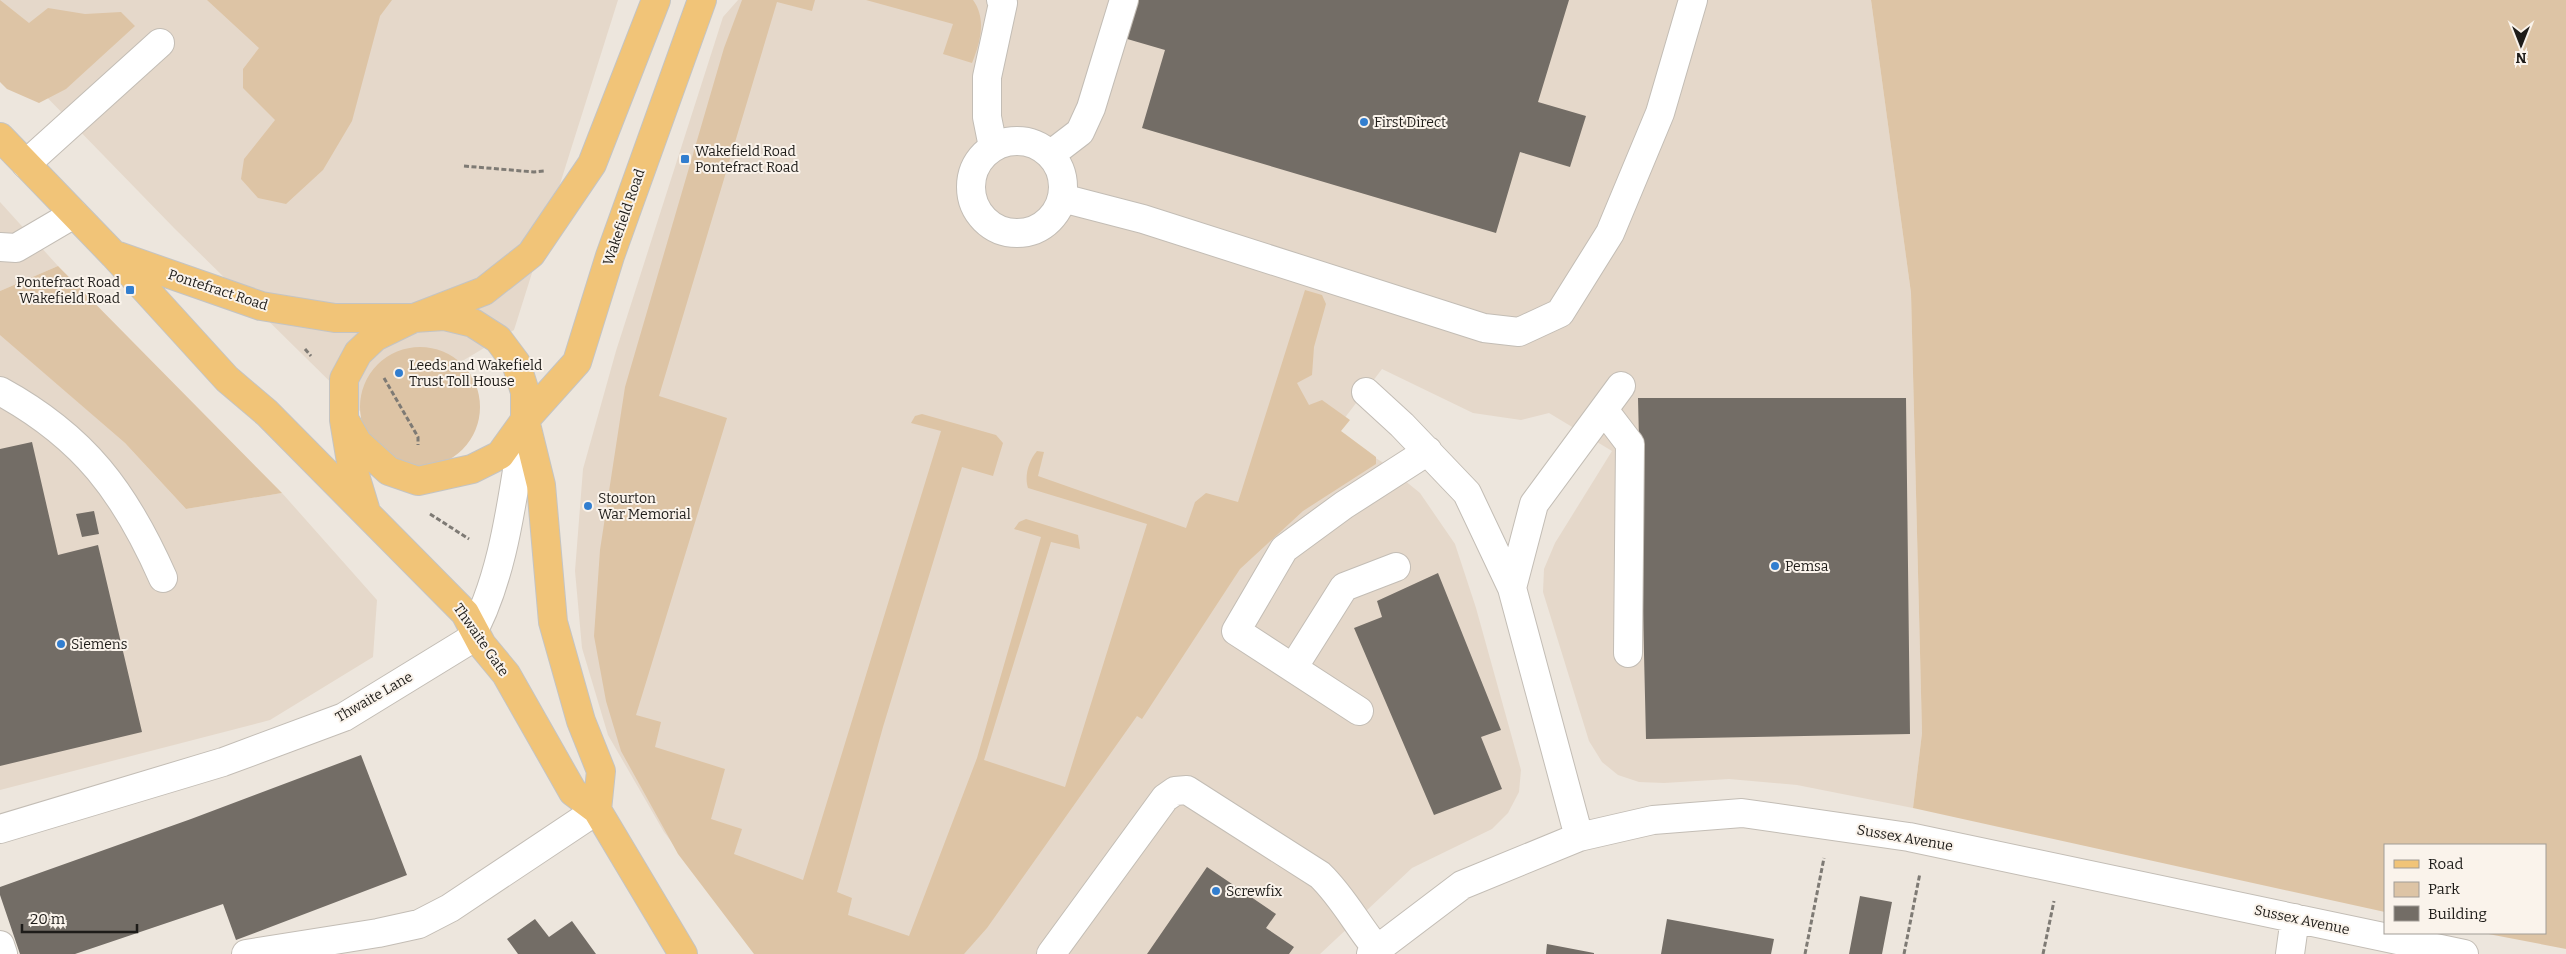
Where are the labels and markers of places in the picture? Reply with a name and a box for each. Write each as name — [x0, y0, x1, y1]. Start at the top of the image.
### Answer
place label: First Direct — [1374, 114, 1446, 131]
marker: First Direct — [1358, 116, 1370, 128]
place label: Wakefield Road Pontefract Road — [695, 143, 799, 176]
marker: Wakefield Road Pontefract Road — [679, 153, 691, 165]
place label: Pontefract Road Wakefield Road — [16, 274, 120, 307]
marker: Pontefract Road Wakefield Road — [124, 284, 136, 296]
place label: Leeds and Wakefield Trust Toll House — [409, 357, 542, 390]
marker: Leeds and Wakefield Trust Toll House — [393, 367, 405, 379]
place label: Stourton War Memorial — [598, 490, 691, 523]
marker: Stourton War Memorial — [582, 500, 594, 512]
place label: Pemsa — [1785, 558, 1829, 575]
marker: Pemsa — [1769, 560, 1781, 572]
place label: Siemens — [71, 636, 127, 653]
marker: Siemens — [55, 638, 67, 650]
place label: Screwfix — [1226, 883, 1282, 900]
marker: Screwfix — [1210, 885, 1222, 897]

